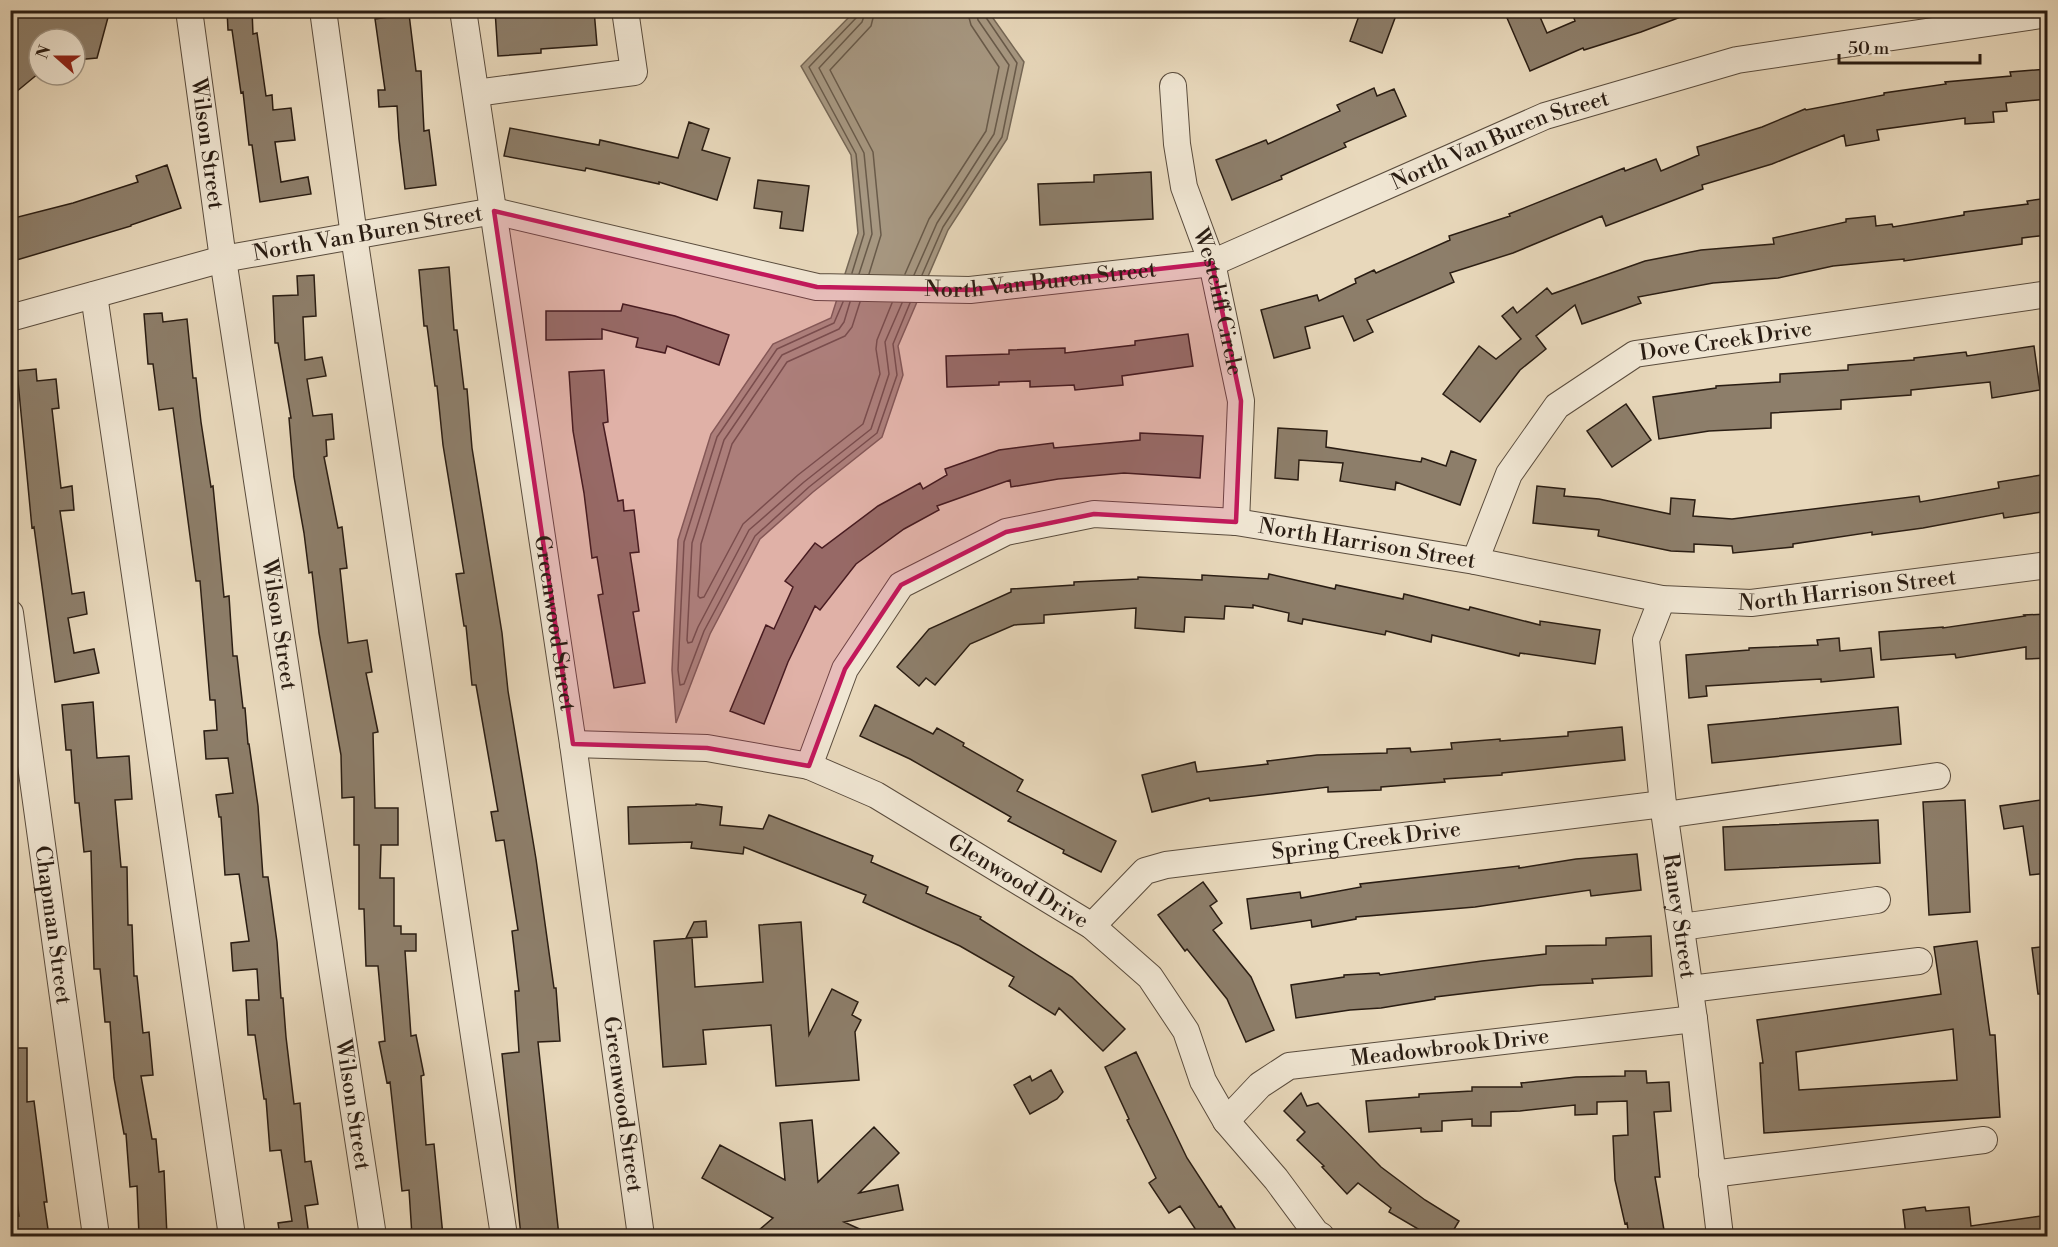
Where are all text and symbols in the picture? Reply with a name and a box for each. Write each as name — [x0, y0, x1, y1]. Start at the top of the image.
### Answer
north arrow — [27, 27, 87, 87]
scale bar — [1839, 27, 1980, 65]
text: 50 m — [1848, 37, 1890, 60]
text: N — [32, 42, 56, 61]
street label: Wilson Street — [185, 75, 230, 211]
street label: North Van Buren Street — [1387, 85, 1612, 196]
street label: North Van Buren Street — [251, 200, 485, 267]
street label: Westcliff Circle — [1187, 224, 1249, 378]
street label: North Van Buren Street — [924, 256, 1158, 304]
street label: Dove Creek Drive — [1638, 315, 1814, 367]
street label: North Harrison Street — [1257, 512, 1478, 574]
street label: Greenwood Street — [528, 533, 581, 713]
street label: Wilson Street — [256, 556, 303, 692]
street label: North Harrison Street — [1737, 563, 1958, 617]
street label: Spring Creek Drive — [1270, 815, 1462, 865]
street label: Glenwood Drive — [943, 828, 1094, 934]
street label: Chapman Street — [29, 844, 77, 1006]
street label: Raney Street — [1657, 852, 1702, 980]
street label: Greenwood Street — [597, 1015, 648, 1194]
street label: Meadowbrook Drive — [1349, 1022, 1551, 1072]
street label: Wilson Street — [329, 1036, 376, 1172]

